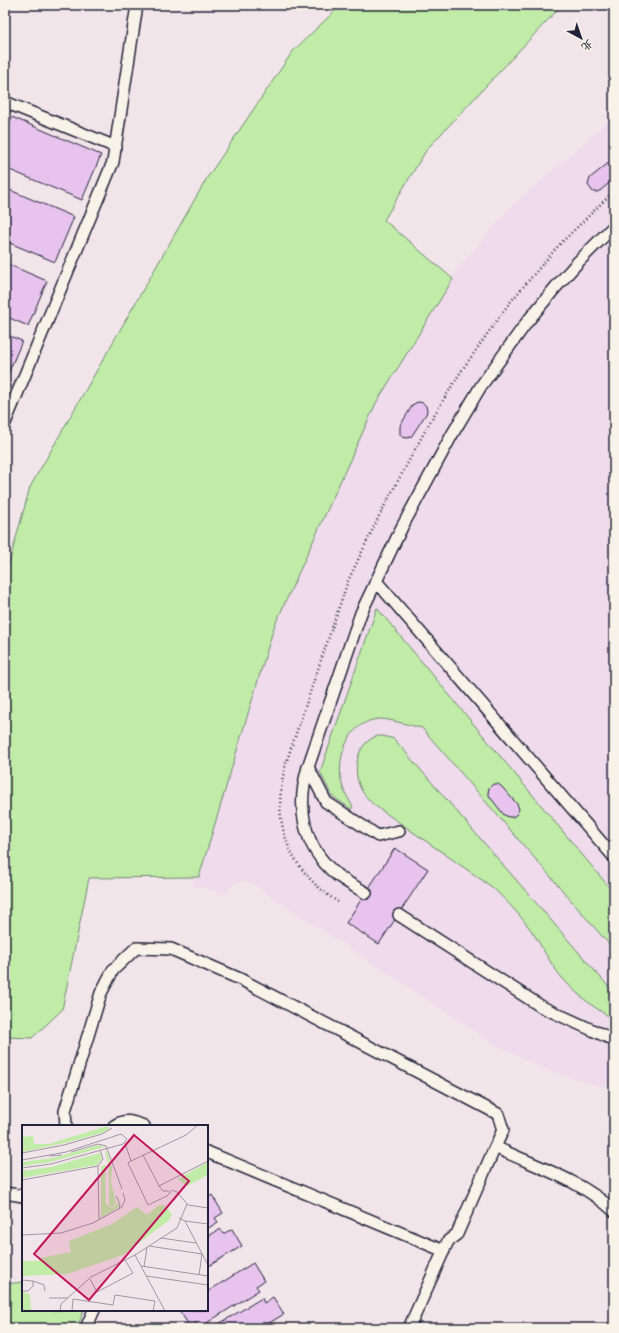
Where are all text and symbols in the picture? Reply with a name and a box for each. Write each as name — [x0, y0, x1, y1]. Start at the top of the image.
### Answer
north arrow — [561, 18, 601, 58]
text: 北 — [577, 34, 595, 54]
inset map — [22, 1125, 208, 1311]

